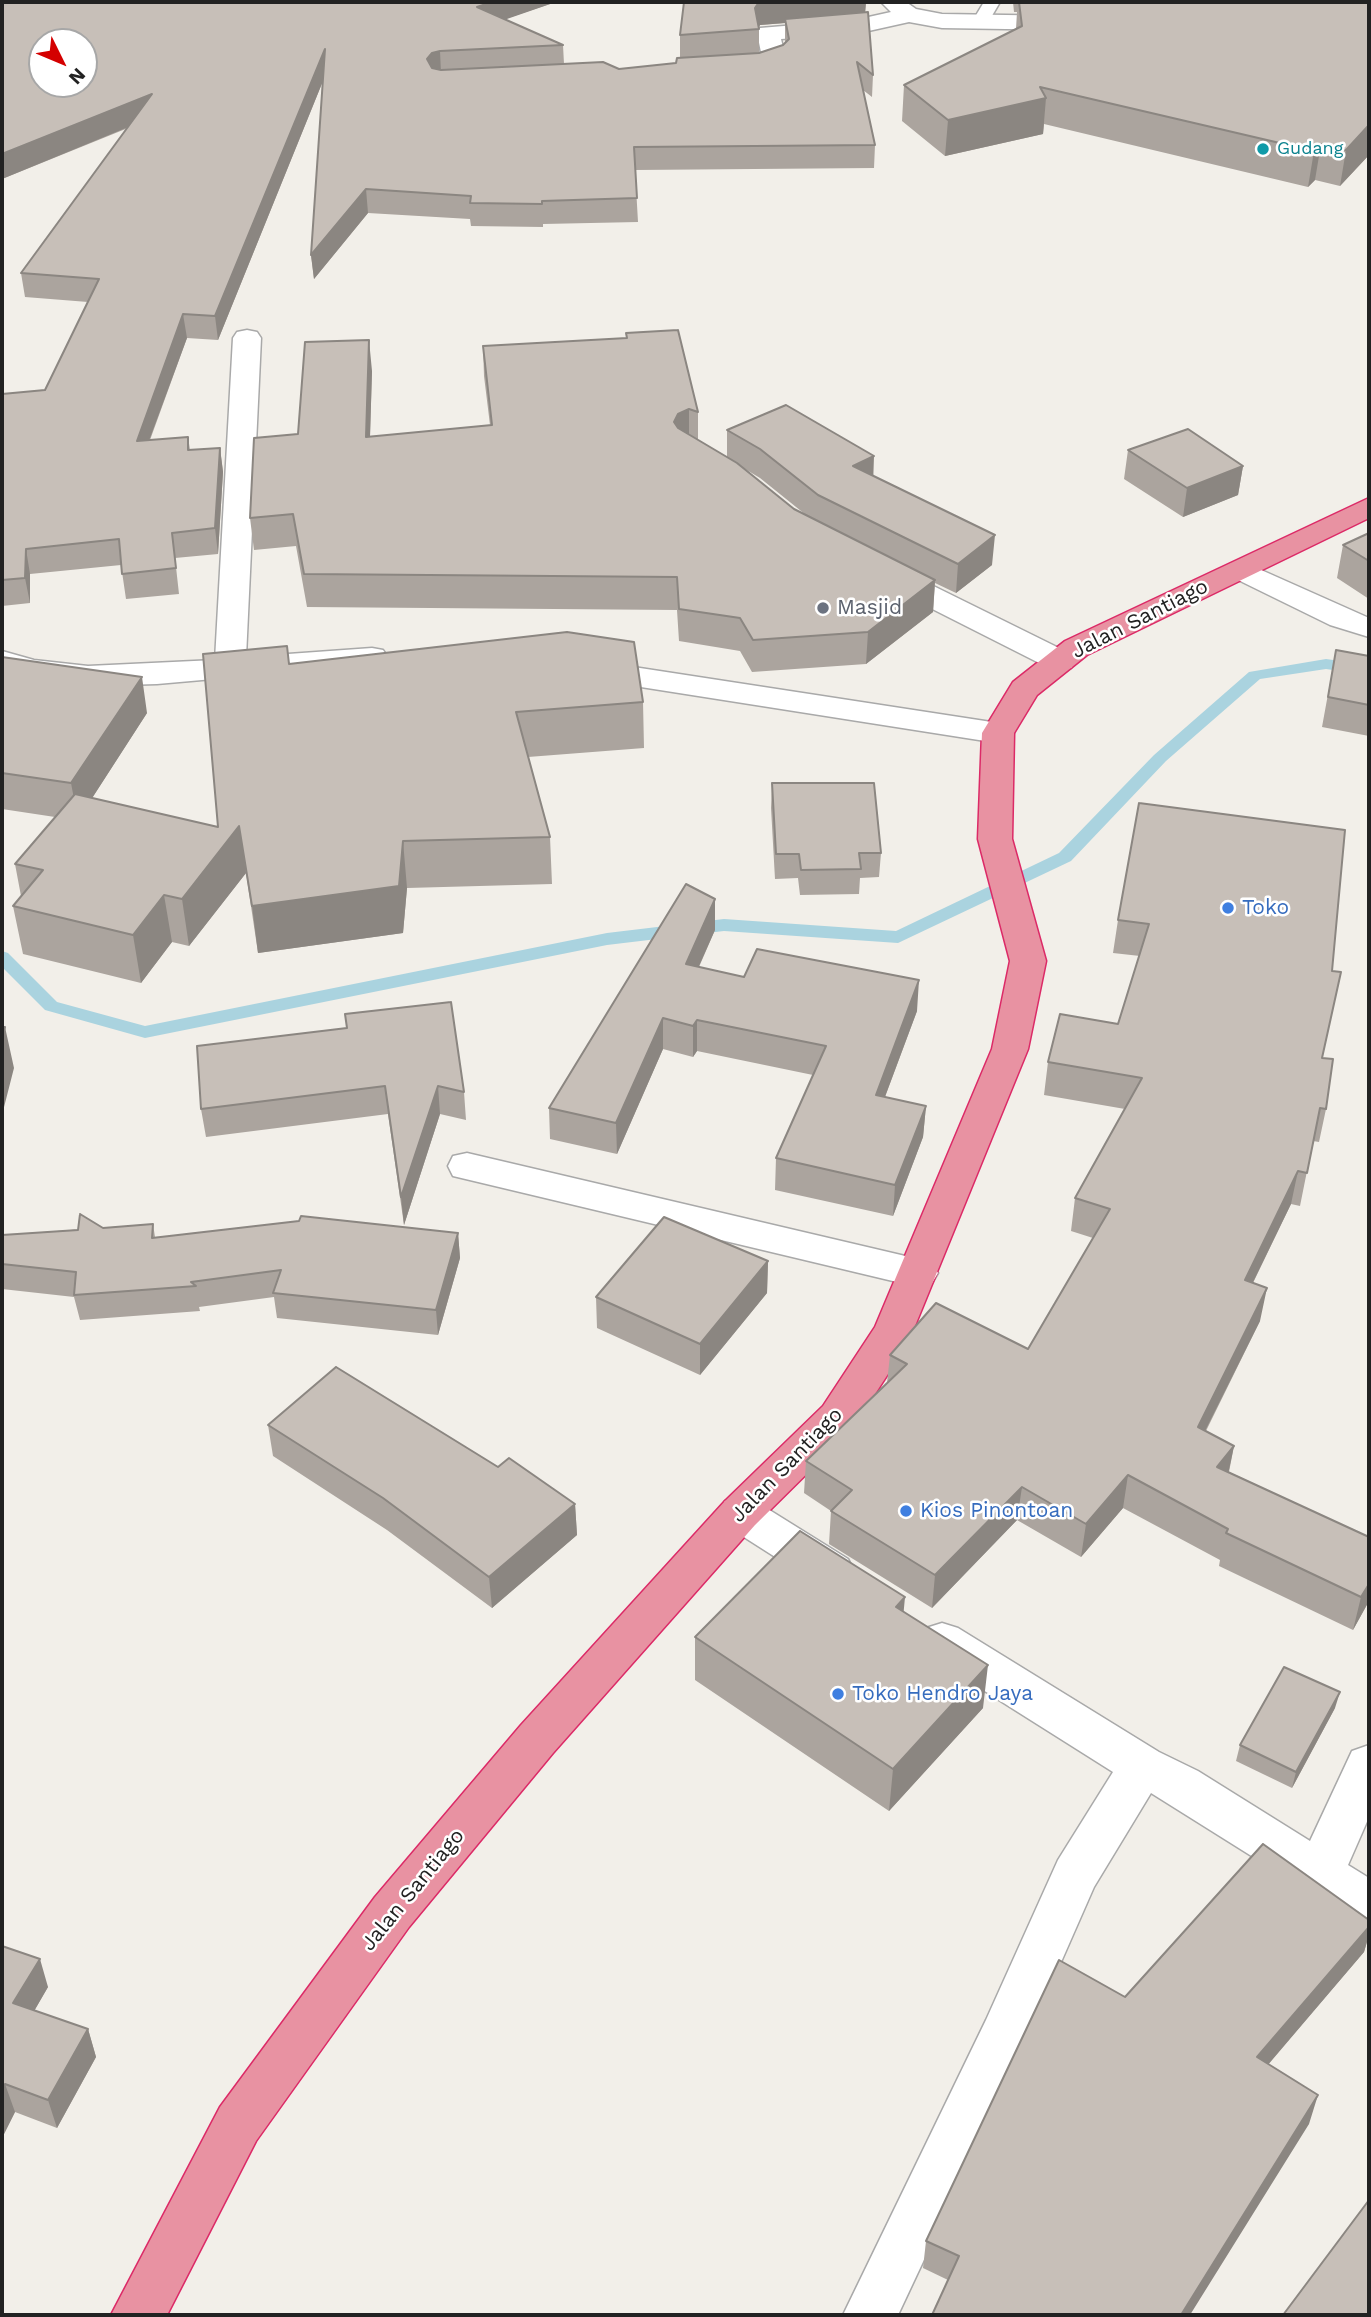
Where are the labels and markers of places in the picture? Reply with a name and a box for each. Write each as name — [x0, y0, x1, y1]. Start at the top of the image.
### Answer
place label: Gudang — [1277, 138, 1343, 160]
marker: Gudang — [1255, 141, 1271, 157]
place label: Masjid — [837, 595, 902, 621]
marker: Masjid — [815, 600, 831, 616]
place label: Toko — [1242, 895, 1289, 921]
marker: Toko — [1220, 900, 1236, 916]
place label: Kios Pinontoan — [920, 1498, 1073, 1524]
marker: Kios Pinontoan — [898, 1503, 914, 1519]
place label: Toko Hendro Jaya — [852, 1681, 1033, 1707]
marker: Toko Hendro Jaya — [830, 1686, 846, 1702]

